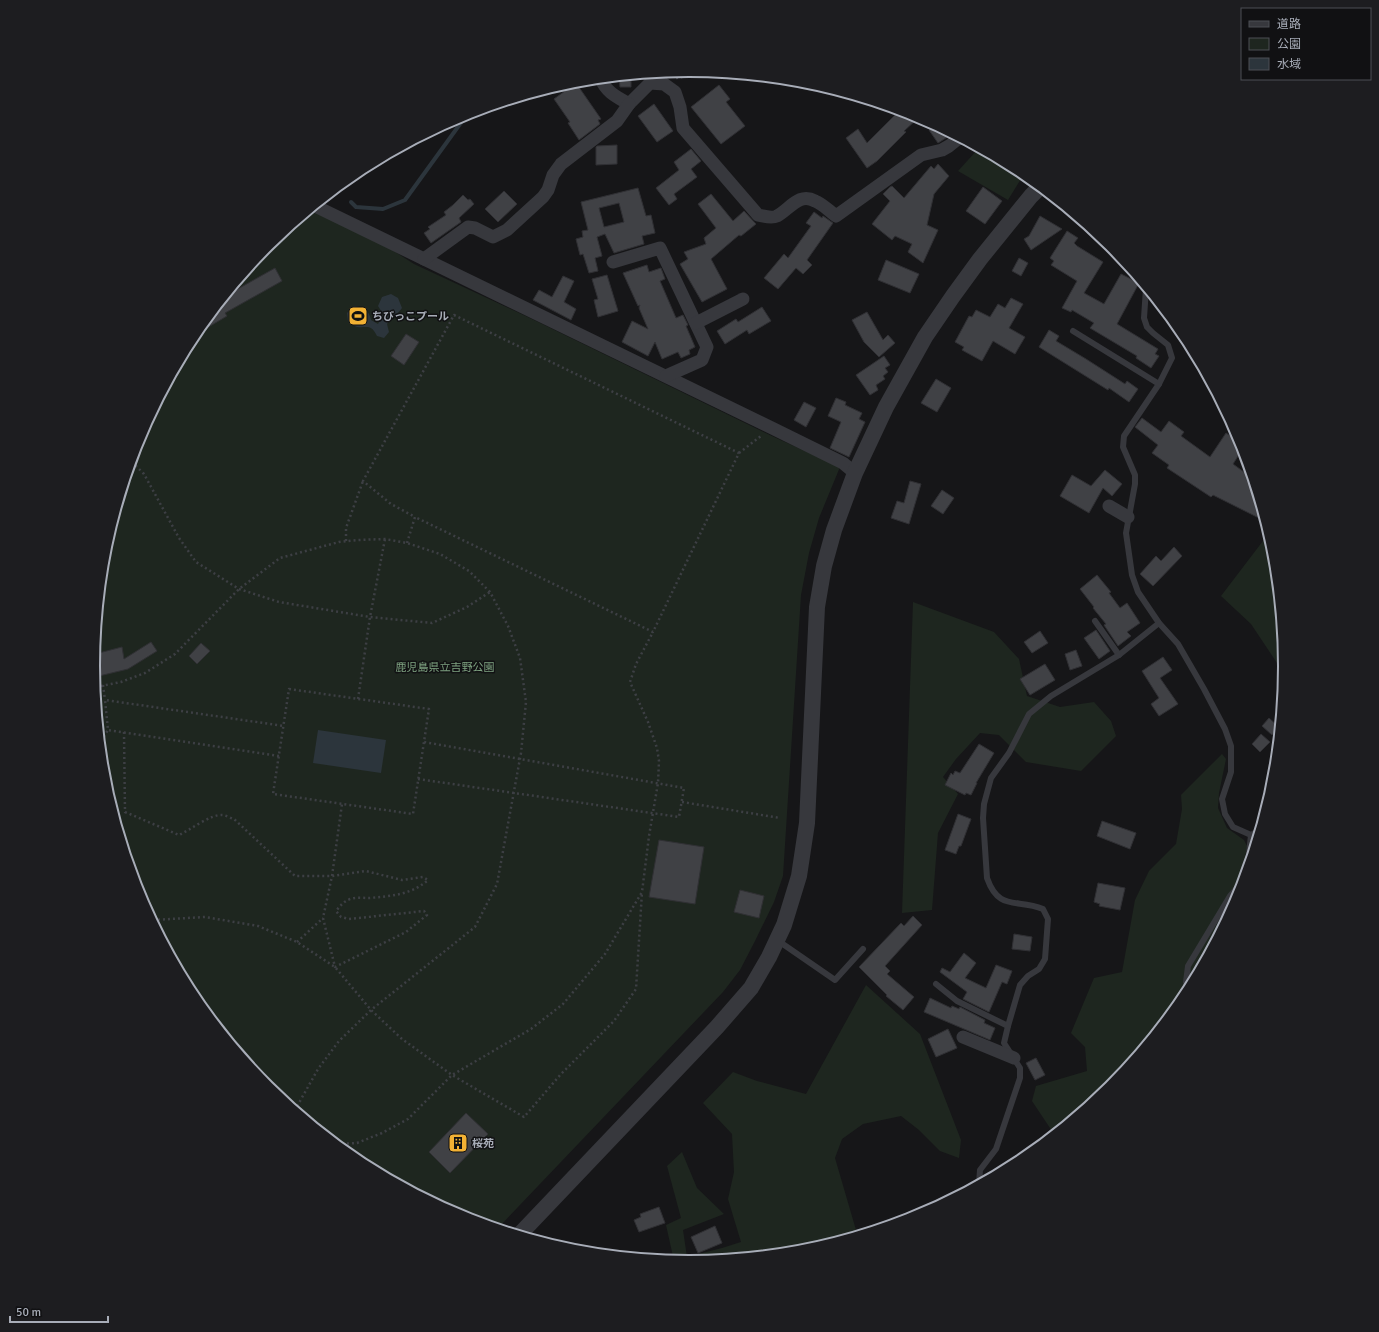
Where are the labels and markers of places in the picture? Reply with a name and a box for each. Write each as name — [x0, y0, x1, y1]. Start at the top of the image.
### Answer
sports icon: ちびっこプール — [347, 305, 369, 327]
place label: ちびっこプール — [372, 310, 449, 323]
building icon: 桜苑 — [447, 1132, 469, 1154]
place label: 桜苑 — [472, 1137, 494, 1150]

